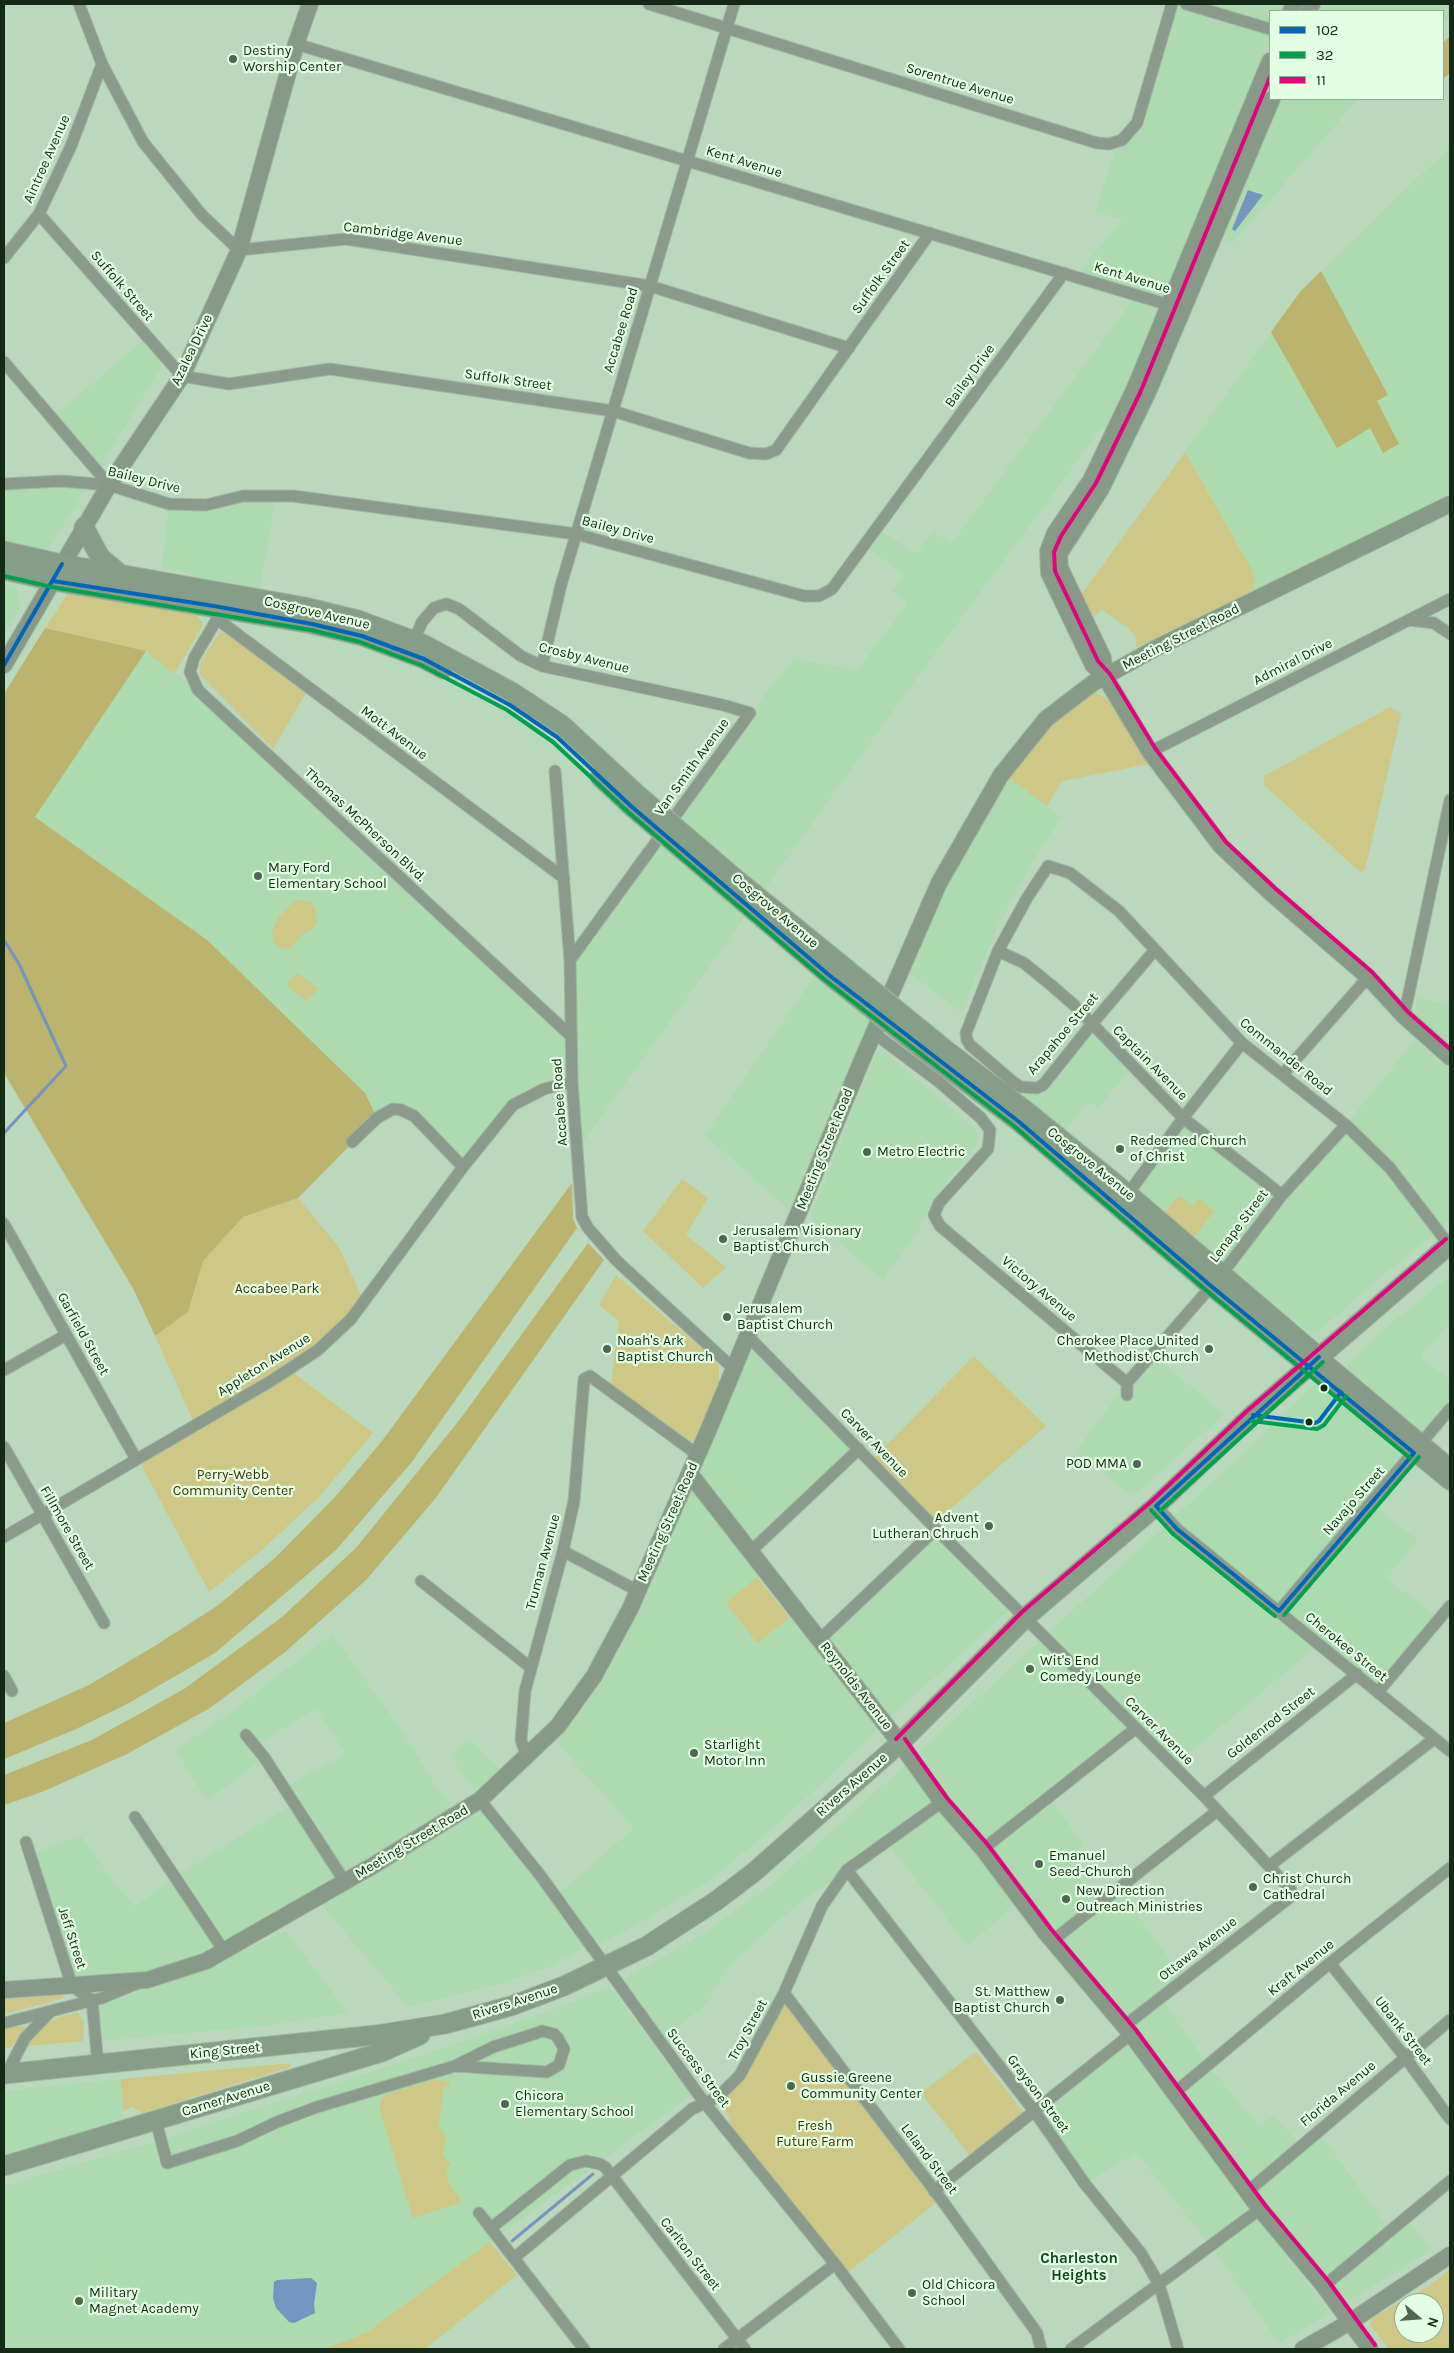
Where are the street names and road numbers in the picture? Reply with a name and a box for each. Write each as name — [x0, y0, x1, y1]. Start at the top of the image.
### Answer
street label: Sorentrue Avenue — [904, 60, 1016, 108]
street label: Aintree Avenue — [20, 112, 74, 206]
street label: Kent Avenue — [704, 142, 784, 182]
street label: Cambridge Avenue — [343, 218, 463, 250]
street label: Suffolk Street — [848, 237, 914, 317]
street label: Suffolk Street — [87, 247, 157, 325]
street label: Kent Avenue — [1092, 258, 1172, 298]
street label: Accabee Road — [600, 285, 642, 375]
street label: Azalea Drive — [168, 312, 216, 388]
street label: Bailey Drive — [941, 341, 999, 411]
street label: Suffolk Street — [463, 366, 553, 394]
street label: Bailey Drive — [106, 463, 182, 497]
street label: Bailey Drive — [580, 512, 656, 548]
street label: Cosgrove Avenue — [263, 593, 371, 633]
street label: Meeting Street Road — [1120, 600, 1242, 674]
street label: Admiral Drive — [1251, 635, 1335, 689]
street label: Crosby Avenue — [537, 639, 631, 677]
street label: Mott Avenue — [357, 702, 431, 764]
street label: Van Smith Avenue — [651, 715, 733, 819]
street label: Thomas McPherson Blvd. — [301, 765, 429, 885]
street label: Cosgrove Avenue — [728, 870, 822, 952]
street label: Arapahoe Street — [1024, 990, 1102, 1078]
street label: Commander Road — [1236, 1014, 1336, 1100]
street label: Captain Avenue — [1109, 1022, 1191, 1104]
street label: Accabee Road — [549, 1057, 571, 1147]
street label: Meeting Street Road — [793, 1086, 857, 1212]
street label: Cosgrove Avenue — [1044, 1124, 1138, 1204]
street label: Lenape Street — [1206, 1186, 1272, 1266]
street label: Victory Avenue — [998, 1253, 1080, 1325]
street label: Garfield Street — [53, 1290, 113, 1378]
street label: Appleton Avenue — [214, 1330, 314, 1400]
street label: Carver Avenue — [837, 1405, 911, 1481]
street label: Meeting Street Road — [634, 1460, 702, 1584]
street label: Navajo Street — [1320, 1463, 1388, 1539]
street label: Fillmore Street — [36, 1483, 98, 1573]
street label: Truman Avenue — [522, 1512, 564, 1612]
street label: Cherokee Street — [1301, 1609, 1391, 1685]
street label: Reynolds Avenue — [816, 1639, 896, 1733]
street label: Goldenrod Street — [1224, 1683, 1318, 1763]
street label: Carver Avenue — [1121, 1693, 1197, 1769]
street label: Rivers Avenue — [813, 1750, 891, 1820]
street label: Meeting Street Road — [352, 1801, 472, 1883]
street label: Jeff Street — [54, 1905, 90, 1971]
street label: Ottawa Avenue — [1156, 1913, 1240, 1985]
street label: Kraft Avenue — [1264, 1936, 1338, 2000]
street label: Rivers Avenue — [470, 1980, 560, 2024]
street label: Ubank Street — [1371, 1993, 1435, 2069]
street label: Troy Street — [725, 1996, 771, 2064]
street label: Success Street — [663, 2025, 733, 2111]
street label: King Street — [189, 2039, 261, 2063]
street label: Grayson Street — [1003, 2052, 1073, 2136]
street label: Florida Avenue — [1297, 2058, 1379, 2130]
street label: Carner Avenue — [180, 2078, 272, 2120]
street label: Leland Street — [897, 2120, 961, 2198]
street label: Carlton Street — [656, 2214, 724, 2294]

